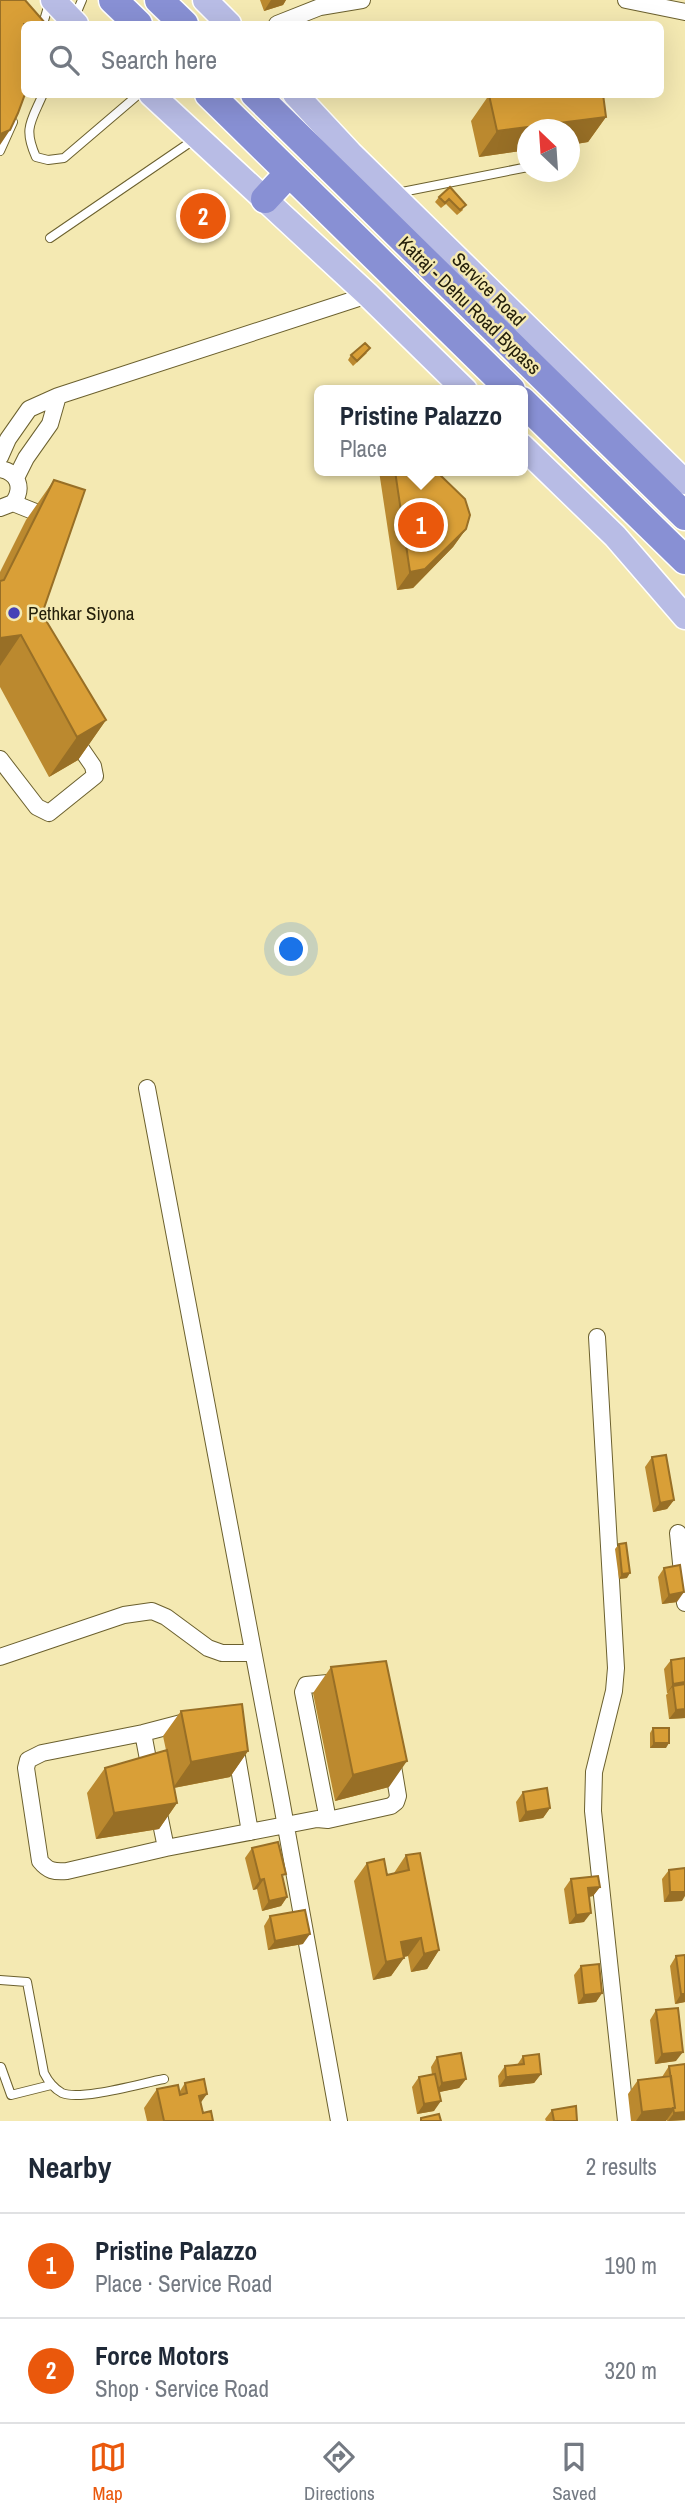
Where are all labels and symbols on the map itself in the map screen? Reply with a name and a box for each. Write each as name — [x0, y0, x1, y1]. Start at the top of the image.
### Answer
north arrow — [517, 119, 580, 182]
pin: 2 — [180, 190, 226, 242]
street label: Katraj - Dehu Road Bypass — [393, 230, 547, 380]
street label: Service Road — [446, 246, 532, 332]
pin: 1 — [398, 499, 444, 551]
place label: Pethkar Siyona — [28, 600, 135, 626]
marker: Pethkar Siyona — [6, 605, 22, 621]
your location — [274, 932, 308, 966]

